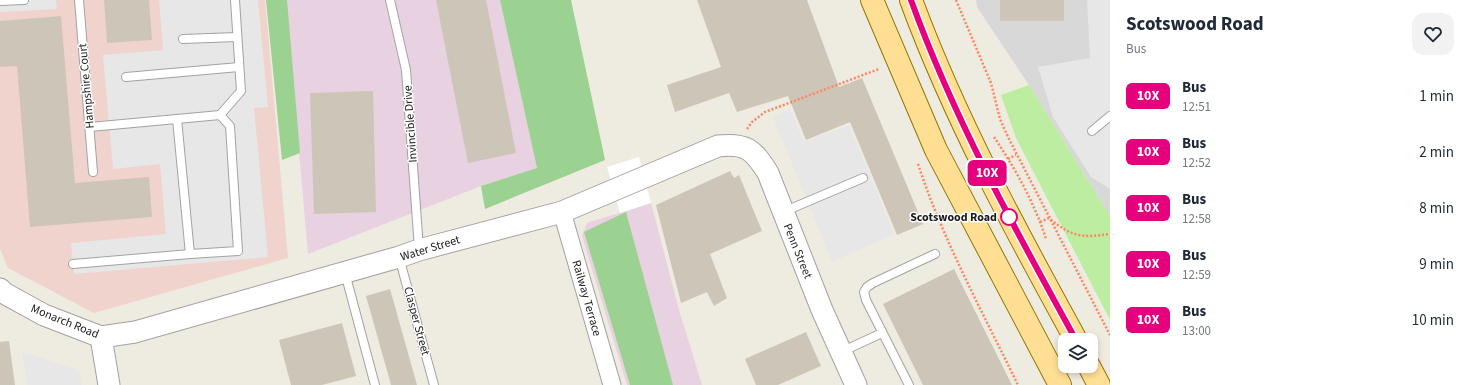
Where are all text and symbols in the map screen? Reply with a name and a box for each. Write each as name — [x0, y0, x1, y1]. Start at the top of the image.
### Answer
text: Scotswood Road — [1126, 11, 1264, 38]
button: heart — [1412, 13, 1454, 55]
text: Bus — [1126, 40, 1146, 58]
street label: Hampshire Court — [74, 43, 99, 129]
text: Bus — [1182, 77, 1206, 98]
street label: Invincible Drive — [399, 85, 422, 163]
text: 10X — [1137, 86, 1159, 106]
text: 1 min — [1419, 86, 1454, 107]
text: 12:51 — [1182, 98, 1211, 116]
text: Bus — [1182, 133, 1206, 154]
text: 10X — [1137, 142, 1159, 162]
text: 2 min — [1419, 142, 1454, 163]
text: 12:52 — [1182, 154, 1211, 172]
line badge: 10X — [964, 160, 1010, 186]
text: 10X — [976, 163, 998, 183]
text: Bus — [1182, 189, 1206, 210]
text: 10X — [1137, 198, 1159, 218]
text: 8 min — [1419, 198, 1454, 219]
marker: Scotswood Road — [1000, 208, 1018, 226]
place label: Scotswood Road — [910, 209, 997, 226]
text: 12:58 — [1182, 210, 1211, 228]
street label: Penn Street — [779, 221, 816, 281]
street label: Water Street — [398, 231, 462, 266]
text: Bus — [1182, 245, 1206, 266]
text: 10X — [1137, 254, 1159, 274]
text: 9 min — [1419, 254, 1454, 275]
street label: Railway Terrace — [568, 258, 605, 338]
text: 12:59 — [1182, 266, 1211, 284]
street label: Clasper Street — [399, 285, 434, 357]
street label: Monarch Road — [28, 300, 101, 343]
text: Bus — [1182, 301, 1206, 322]
text: 10X — [1137, 310, 1159, 330]
text: 10 min — [1412, 310, 1454, 331]
text: 13:00 — [1182, 322, 1211, 340]
map controls — [1058, 333, 1098, 373]
button: layers — [1058, 333, 1098, 373]

